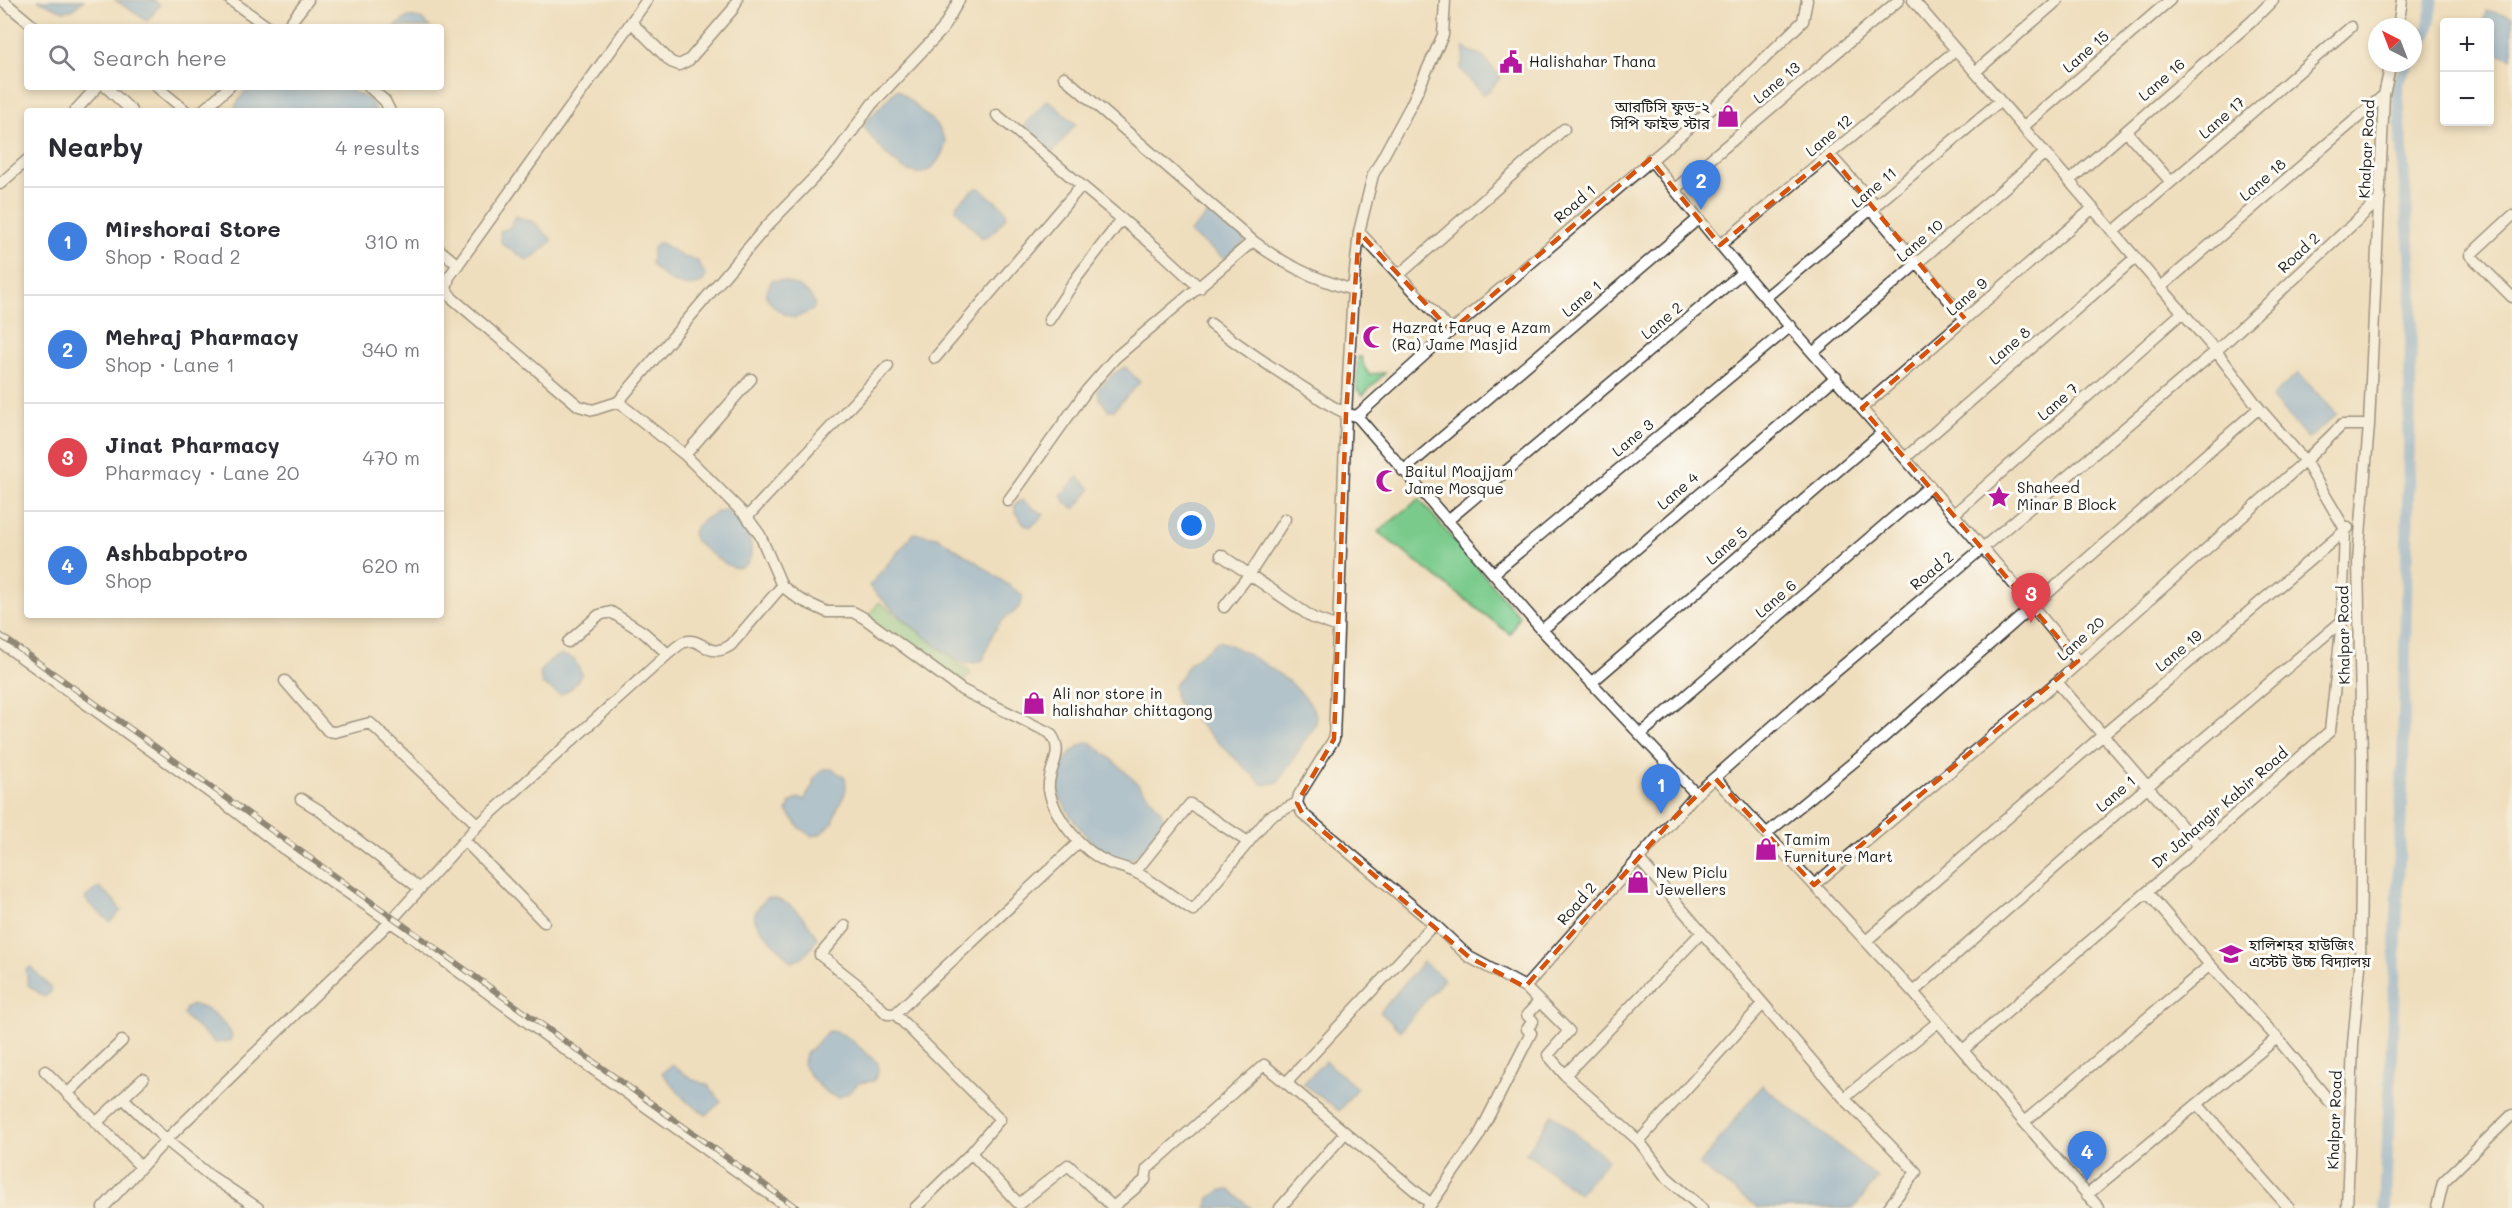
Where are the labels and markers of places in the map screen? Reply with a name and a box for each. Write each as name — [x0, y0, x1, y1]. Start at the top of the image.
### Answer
public building icon: Halishahar Thana — [1498, 49, 1524, 75]
place label: Halishahar Thana — [1529, 51, 1656, 71]
place label: আরটিসি ফুড-২ সিপি ফাইভ স্টার — [1610, 96, 1711, 133]
shop icon: আরটিসি ফুড-২ সিপি ফাইভ স্টার — [1715, 103, 1741, 129]
pin: 2 — [1682, 160, 1720, 210]
place label: Hazrat Faruq e Azam (Ra) Jame Masjid — [1392, 317, 1551, 354]
mosque icon: Hazrat Faruq e Azam (Ra) Jame Masjid — [1361, 324, 1387, 350]
place label: Baitul Moajjam Jame Mosque — [1405, 461, 1513, 498]
mosque icon: Baitul Moajjam Jame Mosque — [1374, 468, 1400, 494]
place label: Shaheed Minar B Block — [2017, 477, 2116, 514]
place icon: Shaheed Minar B Block — [1986, 484, 2012, 510]
pin: 3 — [2012, 574, 2050, 623]
place label: Ali nor store in halishahar chittagong — [1052, 683, 1213, 720]
shop icon: Ali nor store in halishahar chittagong — [1021, 690, 1047, 716]
pin: 1 — [1642, 764, 1680, 814]
place label: Tamim Furniture Mart — [1784, 829, 1893, 866]
shop icon: Tamim Furniture Mart — [1753, 836, 1779, 862]
place label: New Piclu Jewellers — [1656, 862, 1727, 899]
shop icon: New Piclu Jewellers — [1625, 869, 1651, 895]
place label: হালিশহর হাউজিং এস্টেট উচ্চ বিদ্যালয় — [2248, 934, 2371, 971]
school or university icon: হালিশহর হাউজিং এস্টেট উচ্চ বিদ্যালয় — [2218, 941, 2244, 967]
pin: 4 — [2068, 1132, 2106, 1181]

